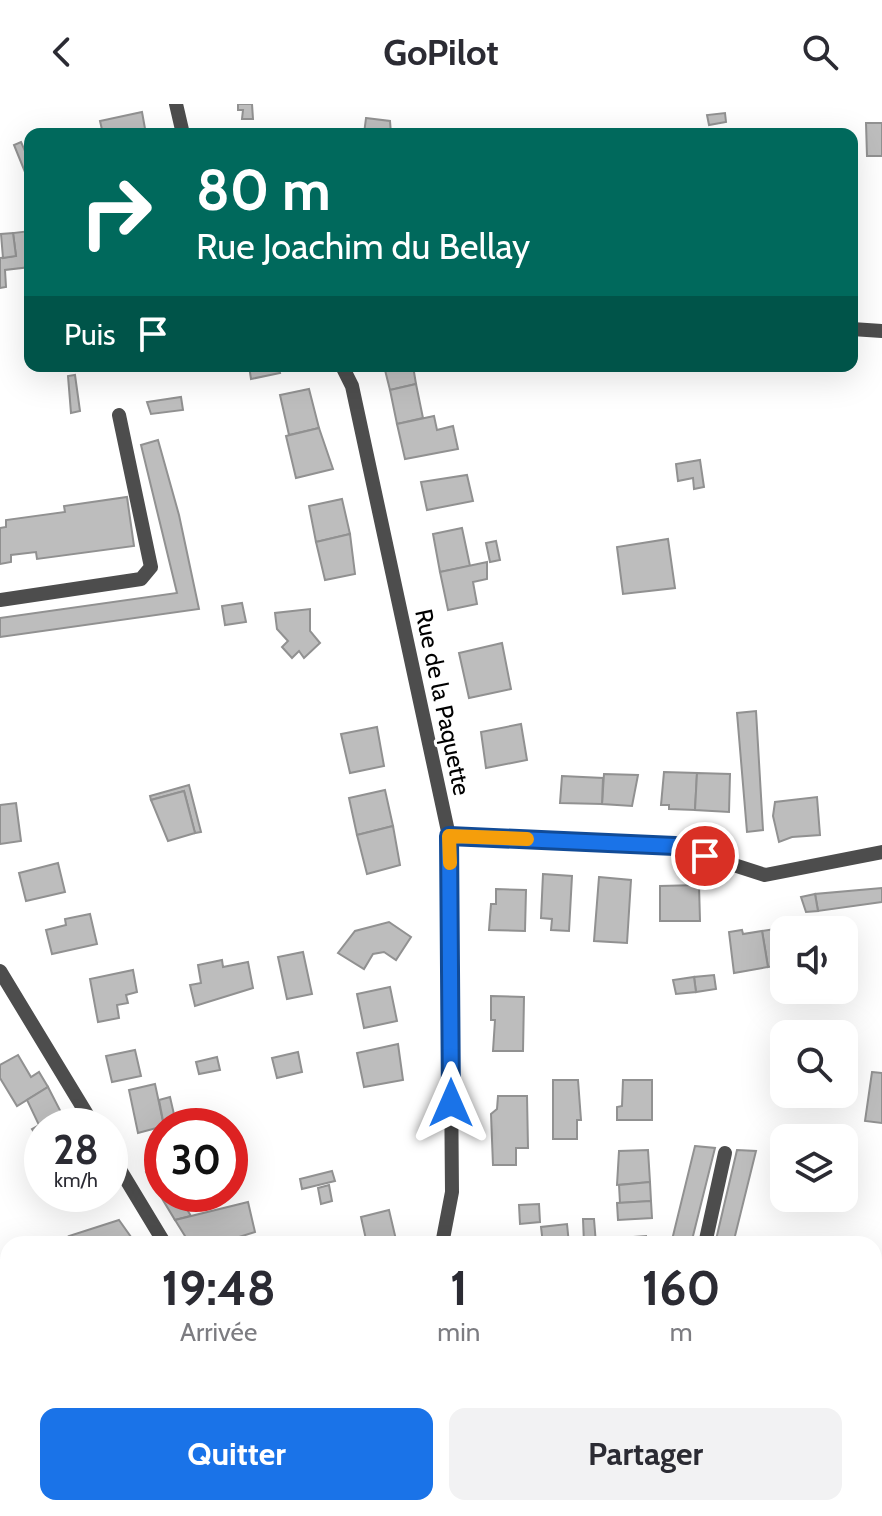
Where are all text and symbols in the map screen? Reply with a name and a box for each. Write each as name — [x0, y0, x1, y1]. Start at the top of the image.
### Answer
icon: back — [40, 30, 84, 74]
text: GoPilot — [383, 30, 499, 74]
icon: search — [798, 30, 842, 74]
text: 80 m — [196, 156, 331, 224]
icon: right — [64, 160, 168, 264]
text: Rue Joachim du Bellay — [196, 224, 530, 268]
icon: arrive — [131, 312, 175, 356]
text: Puis — [64, 316, 115, 353]
street label: Rue de la Paquette — [409, 606, 477, 798]
pin — [671, 822, 739, 890]
icon: arrive — [683, 834, 727, 878]
map controls — [770, 916, 858, 1212]
button: sound — [770, 916, 858, 1004]
button: search — [770, 1020, 858, 1108]
position arrow — [409, 1061, 493, 1145]
speed limit sign: 30 — [144, 1108, 248, 1212]
button: layers — [770, 1124, 858, 1212]
text: 28 — [53, 1125, 99, 1174]
text: km/h — [54, 1168, 98, 1192]
text: 19:48 — [162, 1259, 276, 1317]
text: 1 — [450, 1259, 468, 1317]
text: 160 — [642, 1259, 720, 1317]
text: Arrivée — [180, 1316, 257, 1348]
text: min — [437, 1316, 480, 1348]
text: m — [670, 1316, 692, 1348]
button: Quitter — [40, 1408, 433, 1500]
button: Partager — [449, 1408, 842, 1500]

